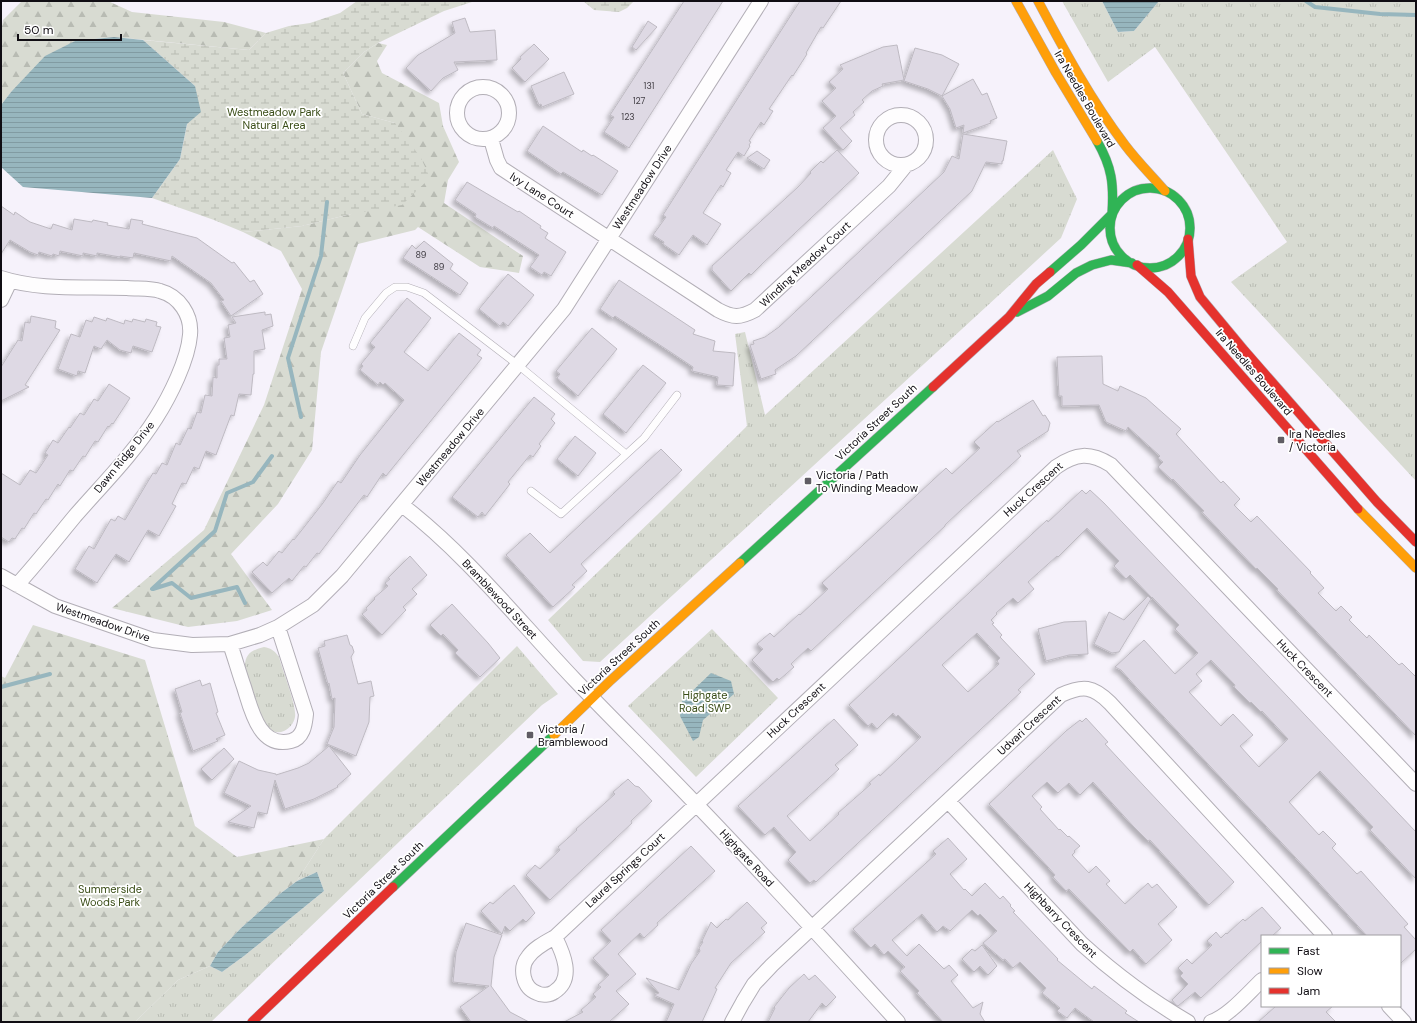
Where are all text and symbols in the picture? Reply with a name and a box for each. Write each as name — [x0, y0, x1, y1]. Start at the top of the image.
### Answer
scale bar — [18, 16, 121, 42]
text: 50 m — [24, 22, 53, 38]
street label: Ira Needles Boulevard — [1051, 48, 1119, 150]
house number: 131 — [644, 80, 655, 92]
house number: 127 — [633, 95, 646, 107]
park label: Westmeadow Park Natural Area — [227, 105, 322, 132]
house number: 123 — [621, 111, 635, 123]
street label: Westmeadow Drive — [609, 142, 675, 232]
street label: Ivy Lane Court — [507, 169, 577, 221]
street label: Winding Meadow Court — [756, 218, 854, 310]
house number: 89 — [416, 249, 427, 261]
house number: 89 — [434, 261, 445, 273]
street label: Ira Needles Boulevard — [1213, 326, 1295, 418]
street label: Victoria Street South — [832, 381, 920, 463]
street label: Westmeadow Drive — [413, 405, 487, 489]
street label: Dawn Ridge Drive — [91, 418, 157, 496]
place label: Ira Needles / Victoria — [1289, 427, 1346, 454]
marker: Ira Needles / Victoria — [1276, 435, 1286, 445]
street label: Huck Crescent — [1000, 459, 1066, 519]
place label: Victoria / Path To Winding Meadow — [816, 468, 919, 495]
marker: Victoria / Path To Winding Meadow — [803, 476, 813, 486]
street label: Bramblewood Street — [459, 556, 541, 642]
street label: Westmeadow Drive — [54, 599, 152, 645]
street label: Victoria Street South — [575, 616, 663, 698]
street label: Huck Crescent — [1274, 636, 1336, 700]
street label: Huck Crescent — [764, 679, 828, 741]
park label: Highgate Road SWP — [679, 688, 731, 715]
street label: Udvari Crescent — [994, 692, 1064, 758]
place label: Victoria / Bramblewood — [538, 722, 608, 749]
marker: Victoria / Bramblewood — [525, 730, 535, 740]
street label: Highgate Road — [717, 826, 777, 890]
street label: Laurel Springs Court — [582, 830, 668, 910]
street label: Victoria Street South — [340, 838, 426, 922]
street label: Highbarry Crescent — [1021, 879, 1101, 961]
park label: Summerside Woods Park — [78, 882, 142, 909]
legend — [1261, 935, 1401, 1007]
text: Fast — [1297, 943, 1320, 959]
text: Slow — [1297, 963, 1323, 979]
text: Jam — [1297, 983, 1320, 999]

